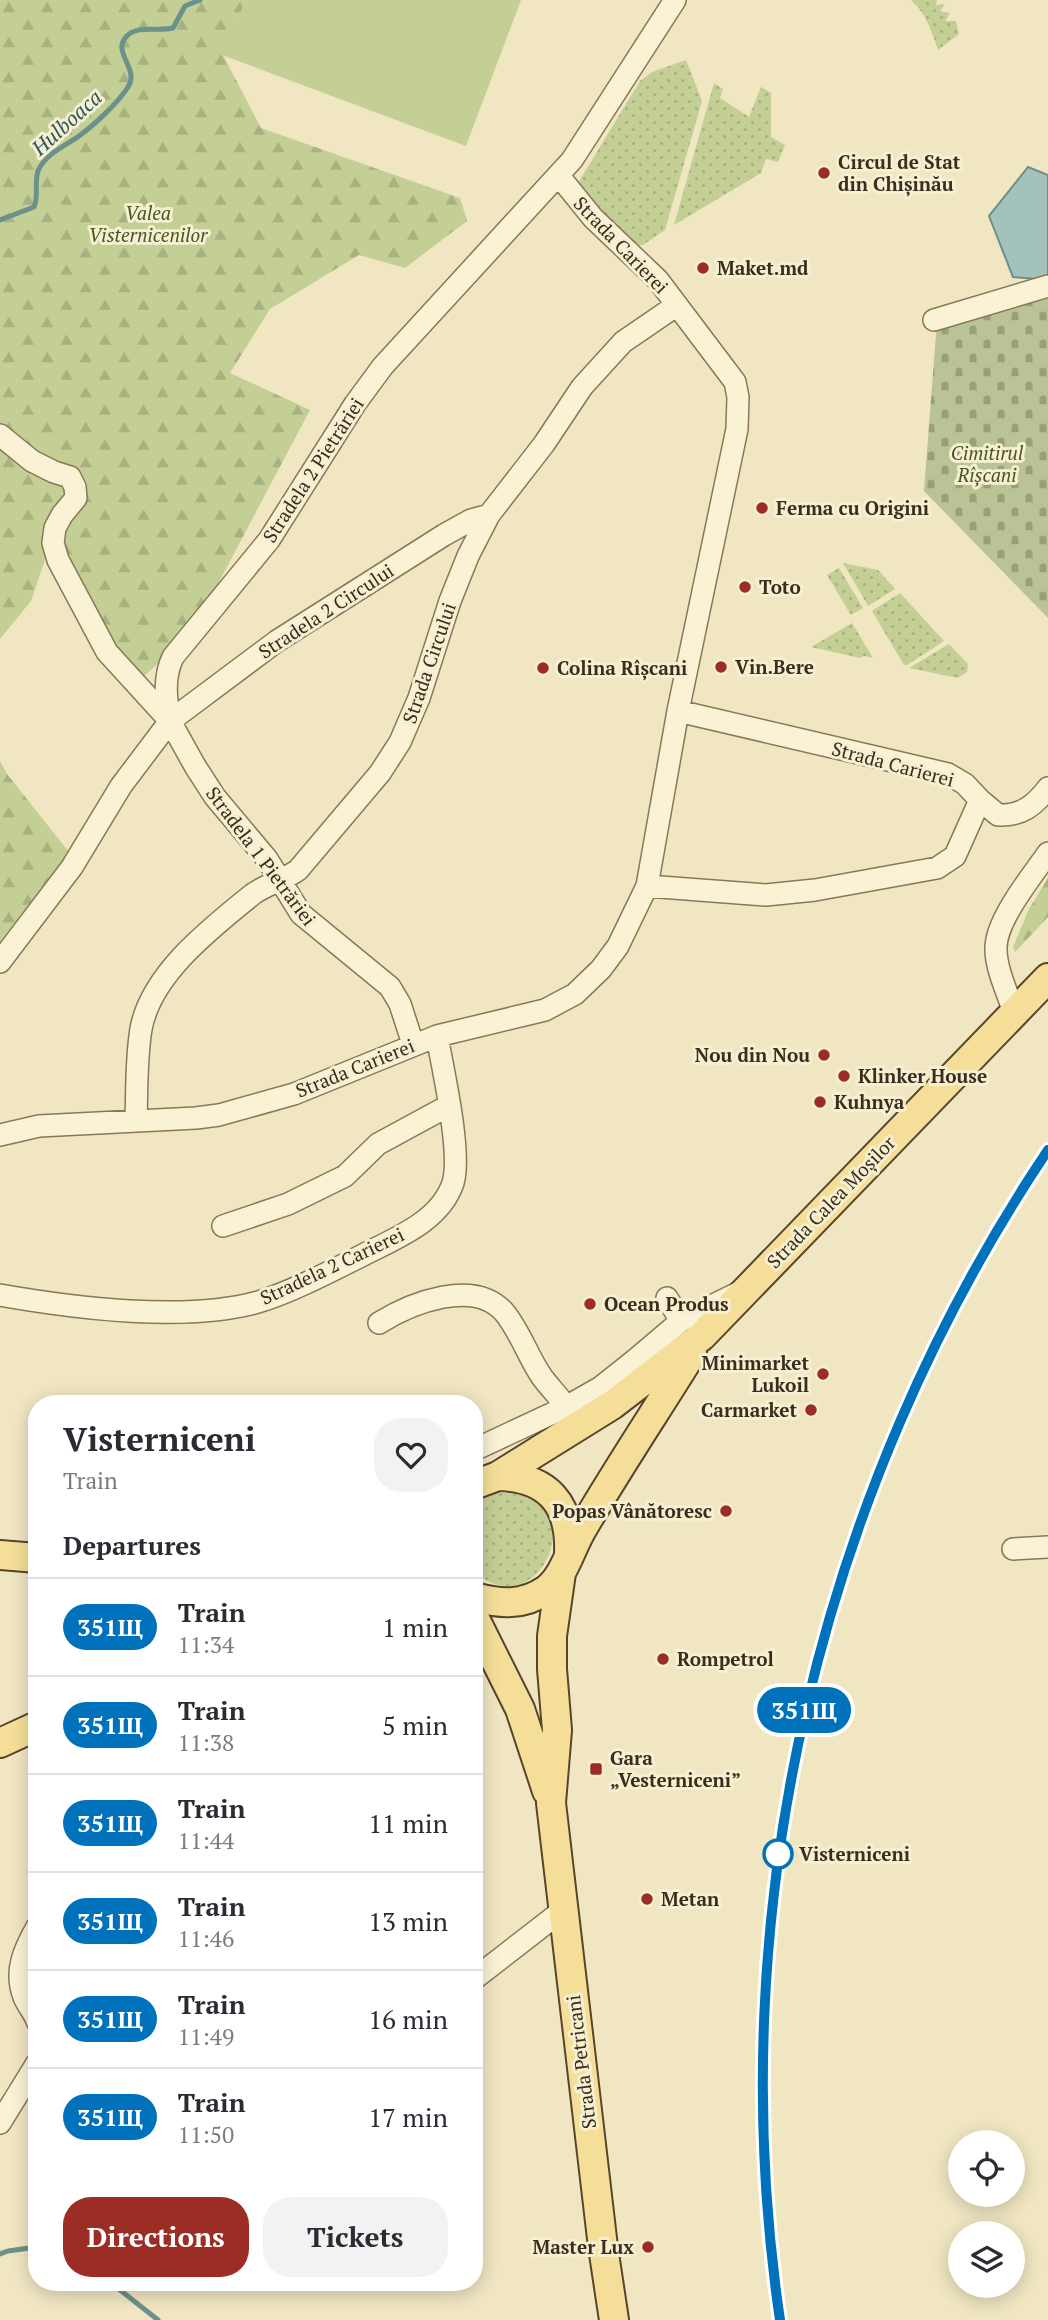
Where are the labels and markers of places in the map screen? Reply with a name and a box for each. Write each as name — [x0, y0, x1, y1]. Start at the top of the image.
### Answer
place label: Circul de Stat din Chișinău — [838, 149, 961, 197]
marker: Circul de Stat din Chișinău — [816, 165, 832, 181]
place label: Maket.md — [717, 255, 809, 280]
marker: Maket.md — [695, 260, 711, 276]
place label: Ferma cu Origini — [776, 495, 929, 520]
marker: Ferma cu Origini — [754, 500, 770, 516]
place label: Toto — [759, 574, 801, 599]
marker: Toto — [737, 579, 753, 595]
place label: Vin.Bere — [735, 654, 814, 679]
place label: Colina Rîșcani — [557, 655, 687, 681]
marker: Vin.Bere — [713, 659, 729, 675]
marker: Colina Rîșcani — [535, 660, 551, 676]
place label: Nou din Nou — [695, 1042, 810, 1067]
marker: Nou din Nou — [816, 1047, 832, 1063]
place label: Klinker House — [858, 1063, 987, 1088]
marker: Klinker House — [836, 1068, 852, 1084]
place label: Kuhnya — [834, 1089, 905, 1114]
marker: Kuhnya — [812, 1094, 828, 1110]
place label: Ocean Produs — [604, 1291, 729, 1316]
marker: Ocean Produs — [582, 1296, 598, 1312]
place label: Minimarket Lukoil — [702, 1350, 809, 1397]
marker: Minimarket Lukoil — [815, 1366, 831, 1382]
place label: Carmarket — [701, 1397, 797, 1422]
marker: Carmarket — [803, 1402, 819, 1418]
place label: Popas Vânătoresc — [552, 1498, 712, 1523]
marker: Popas Vânătoresc — [718, 1503, 734, 1519]
place label: Rompetrol — [677, 1646, 774, 1671]
marker: Rompetrol — [655, 1651, 671, 1667]
place label: Gara „Vesterniceni” — [610, 1745, 741, 1792]
marker: Gara „Vesterniceni” — [588, 1761, 604, 1777]
marker: Visterniceni — [763, 1839, 793, 1869]
place label: Visterniceni — [799, 1841, 910, 1866]
place label: Metan — [661, 1886, 720, 1911]
marker: Metan — [639, 1891, 655, 1907]
place label: Master Lux — [533, 2234, 634, 2259]
marker: Master Lux — [640, 2239, 656, 2255]

